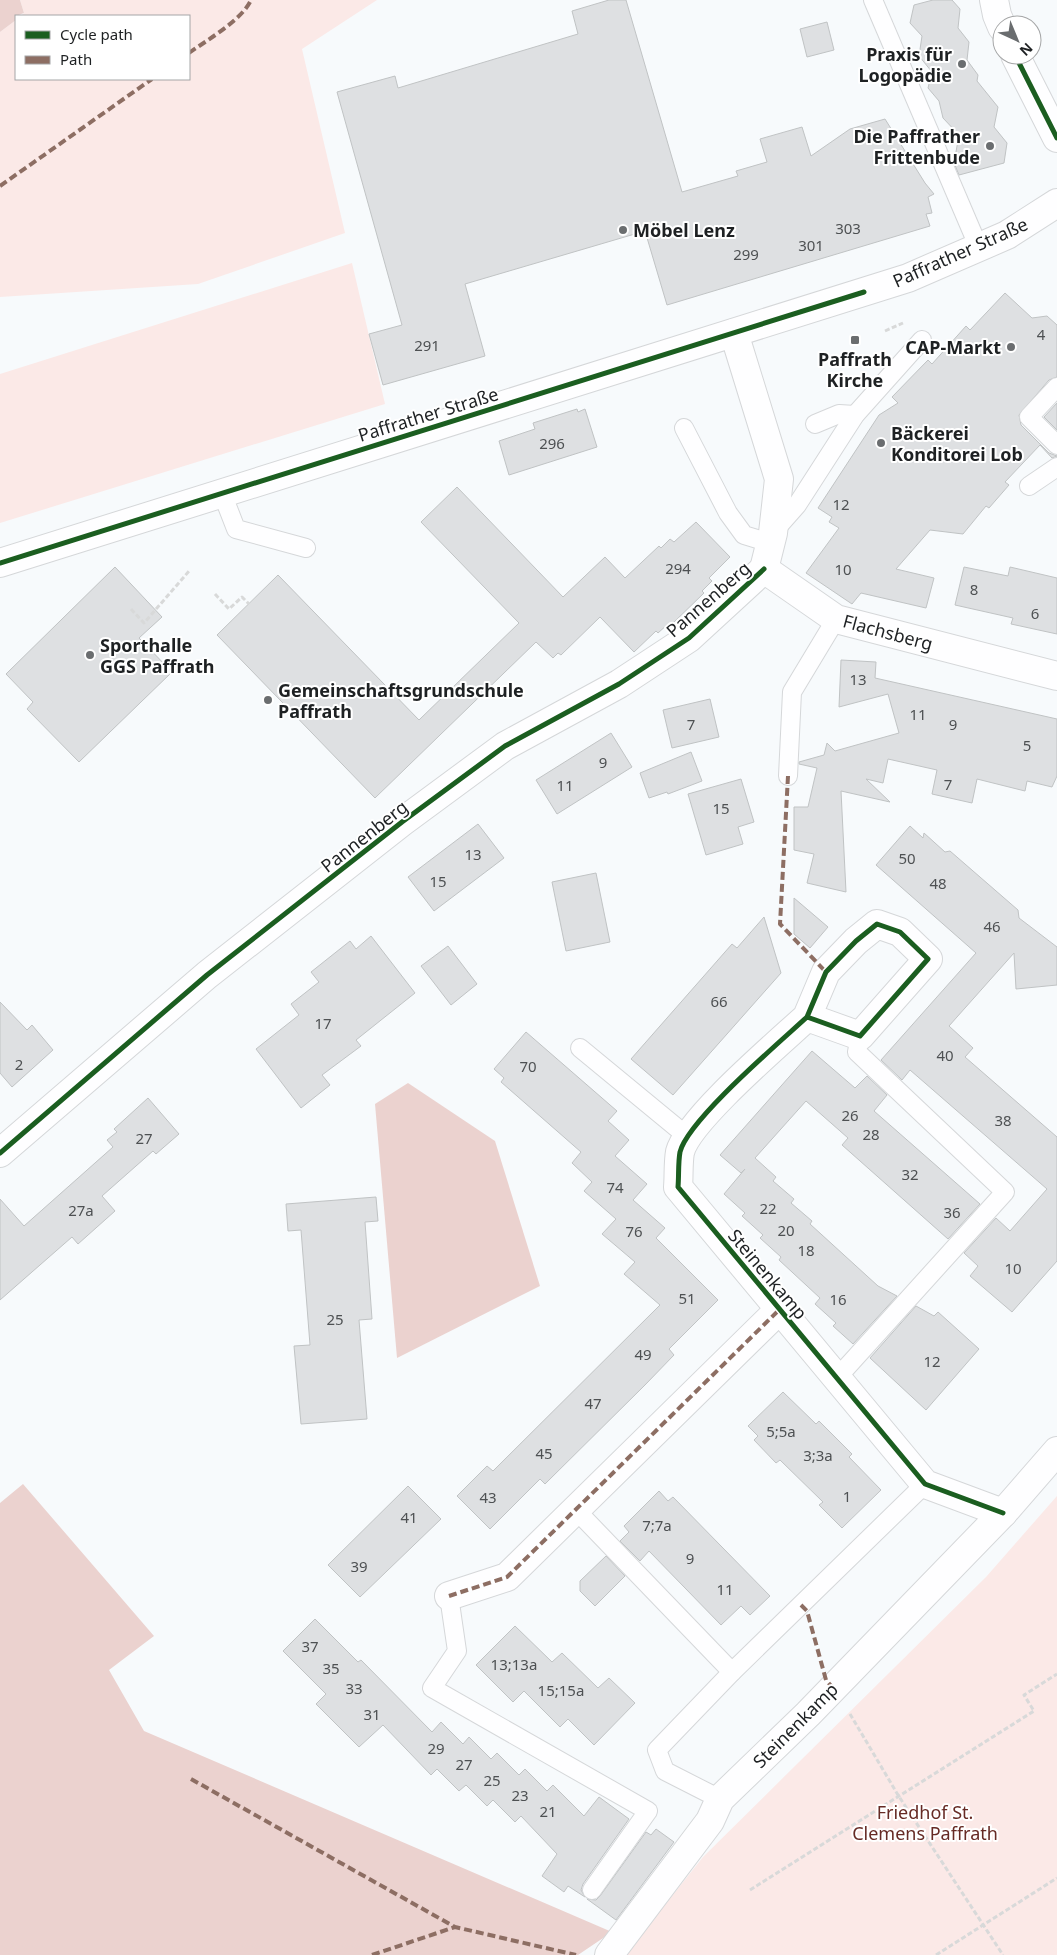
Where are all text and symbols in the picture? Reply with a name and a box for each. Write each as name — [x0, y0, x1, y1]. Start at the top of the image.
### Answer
legend — [15, 15, 190, 80]
north arrow — [992, 15, 1042, 65]
text: Cycle path — [60, 24, 133, 44]
text: N — [1016, 39, 1037, 61]
place label: Praxis für Logopädie — [858, 42, 952, 87]
text: Path — [60, 49, 92, 69]
marker: Praxis für Logopädie — [956, 58, 968, 70]
place label: Die Paffrather Frittenbude — [853, 124, 980, 169]
marker: Die Paffrather Frittenbude — [984, 140, 996, 152]
street label: Paffrather Straße — [889, 211, 1031, 293]
place label: Möbel Lenz — [633, 218, 735, 242]
house number: 303 — [835, 218, 861, 238]
marker: Möbel Lenz — [617, 224, 629, 236]
house number: 301 — [798, 235, 824, 255]
house number: 299 — [733, 244, 759, 264]
house number: 4 — [1037, 324, 1046, 344]
marker: Paffrath Kirche — [849, 334, 861, 346]
house number: 291 — [414, 335, 440, 355]
place label: CAP-Markt — [905, 335, 1001, 359]
marker: CAP-Markt — [1005, 341, 1017, 353]
place label: Paffrath Kirche — [818, 347, 892, 392]
street label: Paffrather Straße — [355, 381, 501, 447]
place label: Bäckerei Konditorei Lob — [891, 421, 1023, 466]
house number: 296 — [539, 433, 565, 453]
marker: Bäckerei Konditorei Lob — [875, 437, 887, 449]
house number: 12 — [832, 494, 850, 514]
street label: Pannenberg — [661, 556, 755, 642]
house number: 294 — [665, 558, 691, 578]
house number: 10 — [834, 559, 852, 579]
house number: 8 — [970, 579, 978, 599]
house number: 6 — [1031, 603, 1039, 623]
street label: Flachsberg — [840, 609, 936, 655]
place label: Sporthalle GGS Paffrath — [100, 633, 215, 678]
marker: Sporthalle GGS Paffrath — [84, 649, 96, 661]
house number: 13 — [849, 669, 867, 689]
place label: Gemeinschaftsgrundschule Paffrath — [278, 678, 524, 723]
marker: Gemeinschaftsgrundschule Paffrath — [262, 694, 274, 706]
house number: 11 — [909, 704, 927, 724]
house number: 7 — [687, 714, 695, 734]
house number: 9 — [949, 714, 957, 734]
house number: 5 — [1023, 735, 1031, 755]
house number: 9 — [599, 752, 607, 772]
house number: 7 — [944, 774, 952, 794]
house number: 11 — [556, 775, 574, 795]
street label: Pannenberg — [316, 795, 412, 877]
house number: 15 — [712, 798, 730, 818]
house number: 13 — [464, 844, 482, 864]
house number: 50 — [898, 848, 916, 868]
house number: 15 — [429, 871, 447, 891]
house number: 48 — [929, 873, 947, 893]
house number: 46 — [983, 916, 1001, 936]
house number: 66 — [710, 991, 728, 1011]
house number: 17 — [314, 1013, 332, 1033]
house number: 40 — [936, 1045, 954, 1065]
house number: 2 — [15, 1054, 23, 1074]
house number: 70 — [519, 1056, 537, 1076]
house number: 26 — [841, 1105, 859, 1125]
house number: 38 — [994, 1110, 1012, 1130]
house number: 28 — [862, 1124, 880, 1144]
house number: 27 — [135, 1128, 153, 1148]
house number: 32 — [901, 1164, 919, 1184]
house number: 74 — [606, 1177, 624, 1197]
house number: 22 — [759, 1198, 777, 1218]
house number: 27a — [68, 1200, 94, 1220]
house number: 36 — [943, 1202, 961, 1222]
house number: 20 — [777, 1220, 795, 1240]
house number: 76 — [625, 1221, 643, 1241]
street label: Steinenkamp — [723, 1224, 813, 1324]
house number: 18 — [797, 1240, 815, 1260]
house number: 10 — [1004, 1258, 1022, 1278]
house number: 51 — [678, 1288, 696, 1308]
house number: 16 — [829, 1289, 847, 1309]
house number: 25 — [326, 1309, 344, 1329]
house number: 49 — [634, 1344, 652, 1364]
house number: 12 — [923, 1351, 941, 1371]
house number: 47 — [584, 1393, 602, 1413]
house number: 5;5a — [766, 1421, 796, 1441]
house number: 45 — [535, 1443, 553, 1463]
house number: 3;3a — [803, 1445, 833, 1465]
house number: 1 — [843, 1486, 851, 1506]
house number: 43 — [479, 1487, 497, 1507]
house number: 41 — [400, 1507, 418, 1527]
house number: 7;7a — [642, 1515, 672, 1535]
house number: 9 — [686, 1548, 694, 1568]
house number: 39 — [350, 1556, 368, 1576]
house number: 11 — [716, 1579, 734, 1599]
house number: 37 — [301, 1636, 319, 1656]
house number: 13;13a — [491, 1654, 537, 1674]
house number: 35 — [322, 1658, 340, 1678]
street label: Steinenkamp — [747, 1677, 843, 1773]
house number: 33 — [345, 1678, 363, 1698]
house number: 15;15a — [538, 1680, 584, 1700]
house number: 31 — [363, 1704, 381, 1724]
house number: 29 — [427, 1738, 445, 1758]
house number: 27 — [455, 1754, 473, 1774]
house number: 25 — [483, 1770, 501, 1790]
house number: 23 — [511, 1785, 529, 1805]
park label: Friedhof St. Clemens Paffrath — [852, 1800, 998, 1845]
house number: 21 — [539, 1801, 557, 1821]

